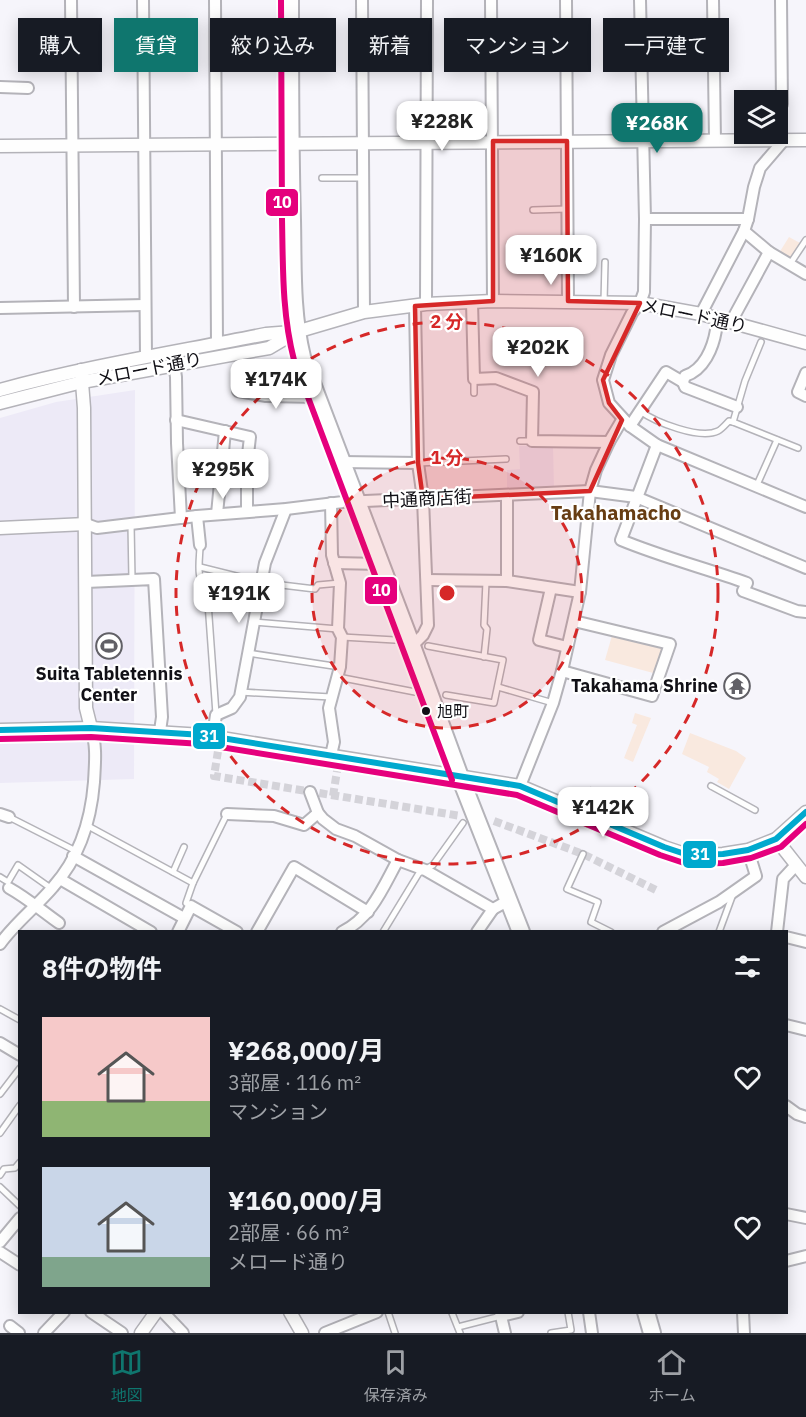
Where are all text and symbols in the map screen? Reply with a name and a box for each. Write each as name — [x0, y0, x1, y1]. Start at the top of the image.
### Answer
chip: 購入 — [18, 18, 102, 72]
chip: 賃貸 — [114, 18, 198, 72]
chip: 絞り込み — [210, 18, 336, 72]
chip: 新着 — [348, 18, 432, 72]
chip: マンション — [444, 18, 591, 72]
chip: 一戸建て — [603, 18, 729, 72]
map controls — [734, 90, 788, 144]
button: layers — [734, 90, 788, 144]
pin: ¥228K — [400, 101, 484, 152]
pin: ¥268K — [615, 103, 699, 154]
text: ¥228K — [411, 107, 473, 134]
text: ¥268K — [626, 109, 688, 136]
line badge: 10 — [265, 188, 299, 217]
text: 10 — [272, 192, 292, 212]
pin: ¥160K — [509, 235, 593, 286]
text: ¥160K — [520, 241, 582, 268]
street label: メロード通り — [639, 293, 749, 338]
text: 2 分 — [430, 310, 464, 333]
pin: ¥202K — [496, 327, 580, 378]
text: ¥202K — [507, 333, 569, 360]
street label: メロード通り — [94, 347, 204, 390]
pin: ¥174K — [234, 359, 318, 410]
text: ¥174K — [245, 365, 307, 392]
text: 1 分 — [430, 446, 464, 469]
pin: ¥295K — [181, 449, 265, 500]
text: ¥295K — [192, 455, 254, 482]
street label: 中通商店街 — [381, 485, 473, 512]
district label: Takahamacho — [551, 499, 681, 526]
pin: ¥191K — [197, 573, 281, 624]
line badge: 10 — [364, 576, 398, 605]
text: ¥191K — [208, 579, 270, 606]
text: 10 — [371, 580, 391, 600]
centre of rings — [437, 583, 457, 603]
sports icon: Suita Tabletennis Center — [94, 631, 124, 661]
place label: Suita Tabletennis Center — [35, 662, 183, 706]
temple icon: Takahama Shrine — [722, 671, 752, 701]
place label: Takahama Shrine — [571, 674, 718, 697]
place label: 旭町 — [437, 701, 469, 721]
marker: 旭町 — [420, 705, 432, 717]
line badge: 31 — [192, 722, 226, 750]
text: 31 — [199, 726, 219, 746]
pin: ¥142K — [561, 787, 645, 838]
text: ¥142K — [572, 793, 634, 820]
line badge: 31 — [682, 840, 717, 869]
text: 31 — [690, 844, 710, 864]
icon: filters — [731, 950, 764, 983]
text: 8件の物件 — [42, 951, 162, 985]
text: ¥268,000/月 — [228, 1033, 385, 1067]
icon: home — [90, 1041, 162, 1113]
icon: heart — [731, 1061, 764, 1094]
text: 3部屋 · 116 m² — [228, 1069, 361, 1096]
text: マンション — [228, 1098, 328, 1125]
text: ¥160,000/月 — [228, 1183, 385, 1217]
icon: home — [90, 1191, 162, 1263]
icon: heart — [731, 1211, 764, 1244]
text: 2部屋 · 66 m² — [228, 1219, 349, 1246]
text: メロード通り — [228, 1248, 348, 1275]
tab: 地図 — [110, 1346, 143, 1406]
tab: 保存済み — [364, 1346, 428, 1406]
tab: ホーム — [648, 1346, 696, 1406]

